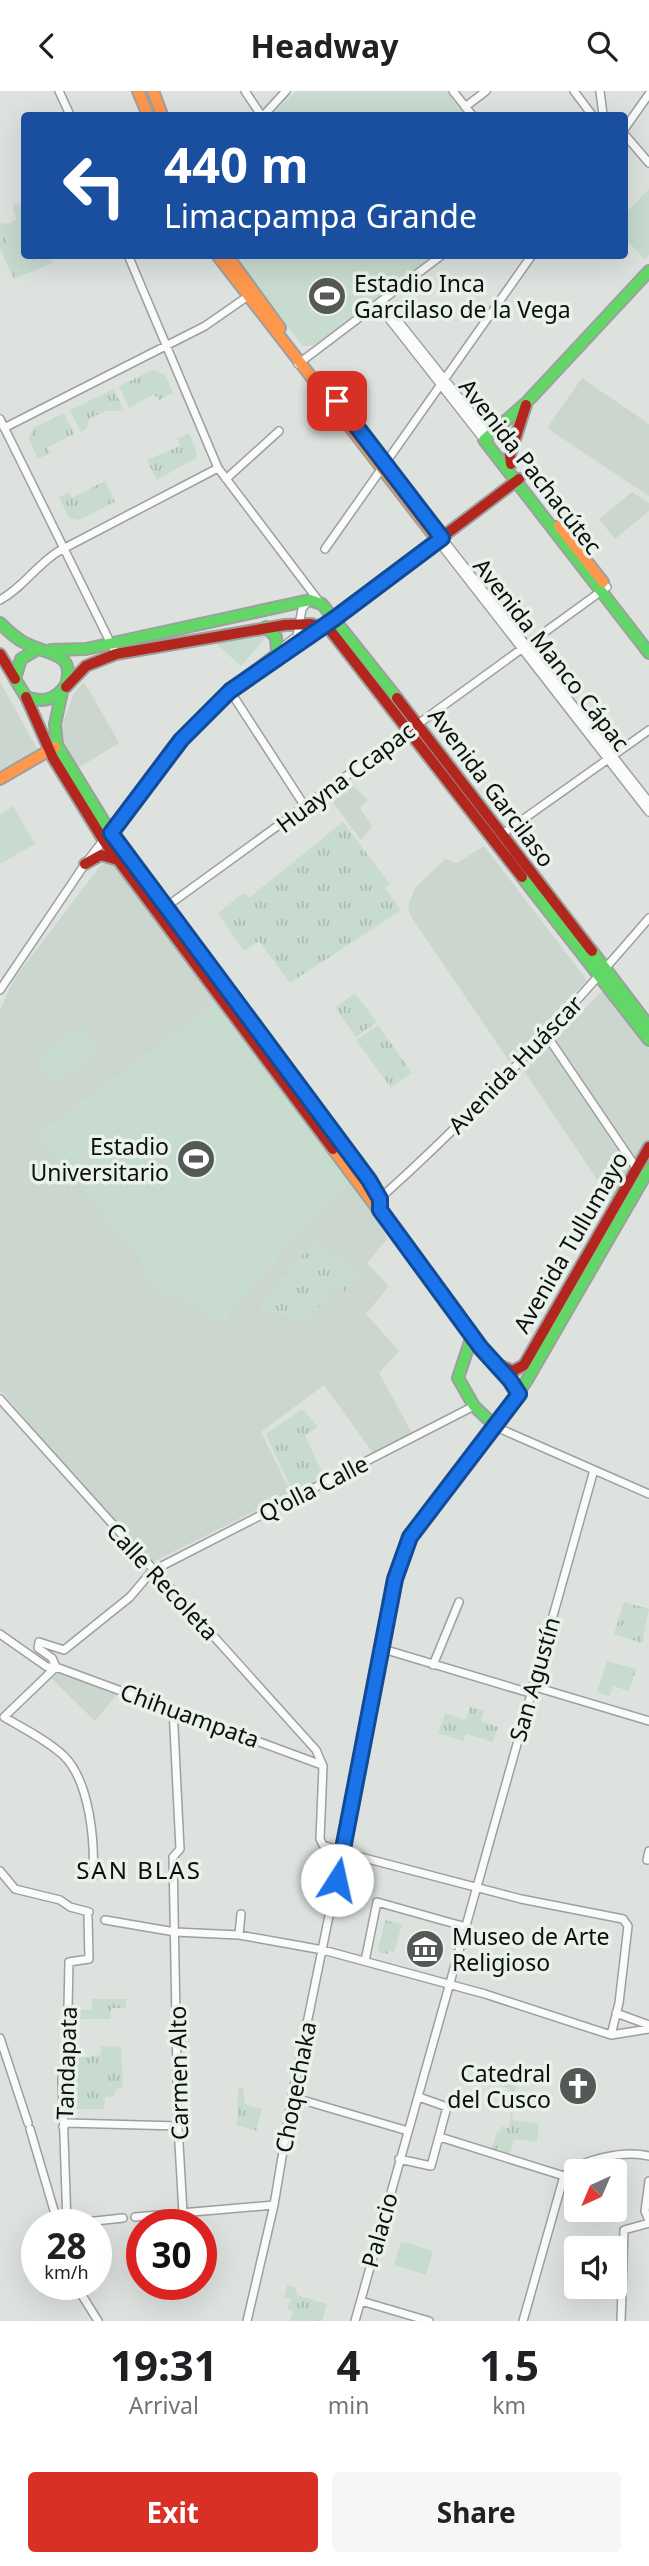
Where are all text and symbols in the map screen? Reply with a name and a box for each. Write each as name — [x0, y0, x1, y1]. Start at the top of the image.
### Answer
text: Headway — [251, 24, 398, 67]
icon: back — [28, 27, 66, 65]
icon: search — [583, 27, 621, 65]
text: 440 m — [164, 131, 309, 197]
icon: left — [49, 140, 140, 231]
text: Limacpampa Grande — [164, 194, 477, 237]
place label: Estadio Inca Garcilaso de la Vega — [354, 267, 571, 325]
sports icon: Estadio Inca Garcilaso de la Vega — [306, 275, 348, 317]
pin — [307, 371, 367, 431]
street label: Avenida Pachacútec — [452, 371, 610, 561]
icon: arrive — [318, 382, 356, 420]
street label: Avenida Manco Cápac — [466, 551, 638, 757]
street label: Avenida Garcilaso — [421, 701, 563, 873]
street label: Huayna Ccapac — [269, 714, 421, 840]
street label: Avenida Huáscar — [441, 987, 590, 1140]
place label: Estadio Universitario — [30, 1130, 169, 1188]
sports icon: Estadio Universitario — [175, 1138, 217, 1180]
street label: Avenida Tullumayo — [505, 1145, 635, 1339]
street label: Q'olla Calle — [253, 1447, 373, 1529]
street label: Calle Recoleta — [100, 1515, 226, 1647]
street label: San Agustín — [501, 1613, 567, 1745]
street label: Chihuampata — [116, 1675, 264, 1755]
position arrow — [300, 1843, 374, 1917]
district label: SAN BLAS — [76, 1853, 202, 1886]
place label: Museo de Arte Religioso — [452, 1920, 610, 1978]
museum icon: Museo de Arte Religioso — [404, 1928, 446, 1970]
street label: Carmen Alto — [161, 2005, 195, 2141]
street label: Tandapata — [48, 2006, 84, 2120]
street label: Choqechaka — [267, 2019, 323, 2155]
place label: Catedral del Cusco — [447, 2057, 551, 2115]
church icon: Catedral del Cusco — [557, 2065, 599, 2107]
north arrow — [564, 2159, 626, 2223]
map controls — [564, 2159, 627, 2299]
street label: Palacio — [353, 2189, 405, 2271]
speed limit sign: 30 — [126, 2209, 217, 2300]
text: 28 — [46, 2222, 87, 2269]
button: sound — [564, 2236, 627, 2299]
text: km/h — [44, 2260, 89, 2284]
text: 19:31 — [110, 2336, 218, 2393]
text: 4 — [337, 2336, 361, 2393]
text: 1.5 — [479, 2336, 539, 2393]
text: Arrival — [129, 2389, 199, 2421]
text: min — [328, 2389, 369, 2421]
text: km — [492, 2389, 526, 2421]
button: Exit — [28, 2472, 318, 2552]
button: Share — [332, 2472, 621, 2552]

